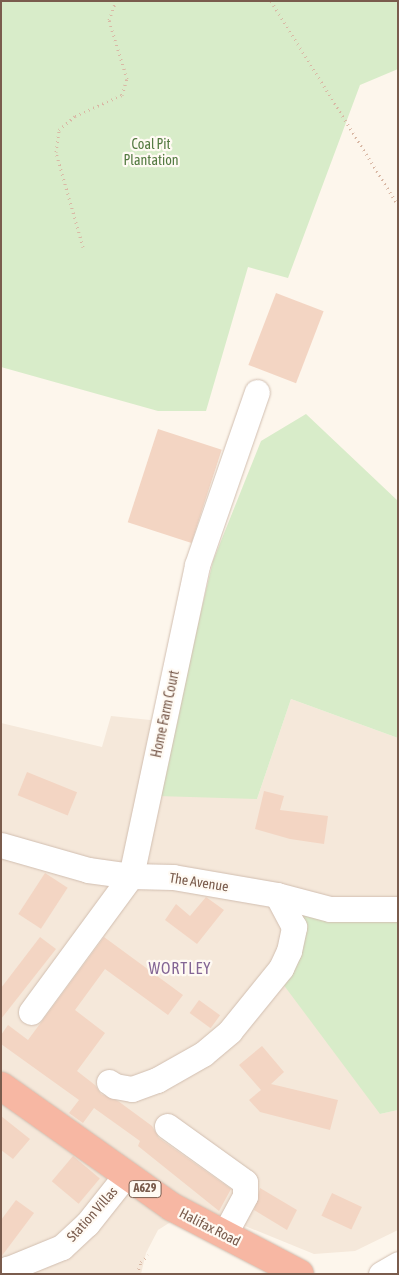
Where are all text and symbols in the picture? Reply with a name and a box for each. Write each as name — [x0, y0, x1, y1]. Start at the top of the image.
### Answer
park label: Coal Pit Plantation — [123, 136, 179, 168]
street label: Home Farm Court — [148, 669, 182, 759]
street label: The Avenue — [168, 869, 230, 895]
district label: WORTLEY — [148, 958, 212, 978]
road number: A629 — [128, 1180, 162, 1198]
street label: Station Villas — [63, 1183, 121, 1245]
street label: Halifax Road — [177, 1204, 243, 1250]

